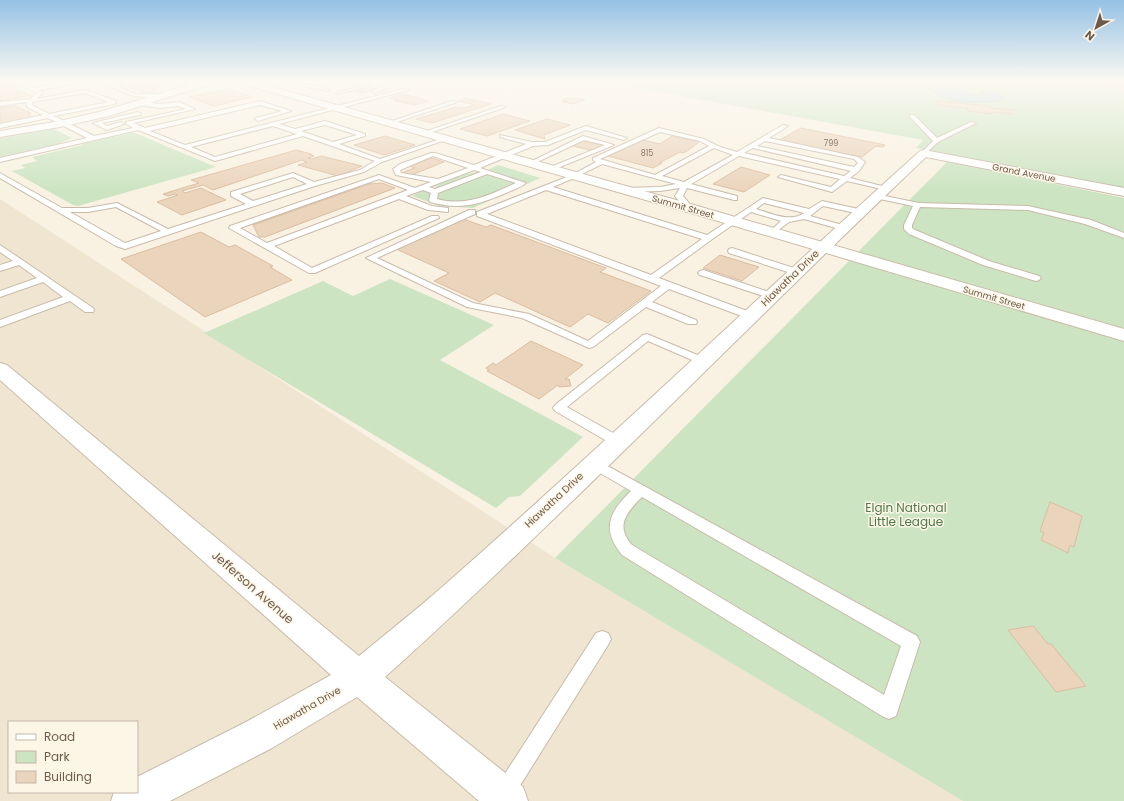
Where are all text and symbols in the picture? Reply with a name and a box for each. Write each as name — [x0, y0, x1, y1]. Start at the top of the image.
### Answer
north arrow — [1076, 8, 1116, 48]
text: N — [1081, 27, 1098, 45]
house number: 799 — [824, 138, 838, 149]
house number: 815 — [641, 148, 653, 159]
street label: Grand Avenue — [991, 161, 1057, 185]
street label: Summit Street — [651, 192, 715, 222]
street label: Hiawatha Drive — [758, 246, 822, 310]
street label: Summit Street — [962, 283, 1026, 313]
street label: Hiawatha Drive — [521, 469, 587, 531]
park label: Elgin National Little League — [865, 499, 947, 530]
street label: Jefferson Avenue — [208, 547, 298, 627]
street label: Hiawatha Drive — [270, 683, 344, 733]
legend — [8, 721, 138, 793]
text: Road — [44, 728, 75, 745]
text: Park — [44, 748, 71, 765]
text: Building — [44, 768, 92, 785]

